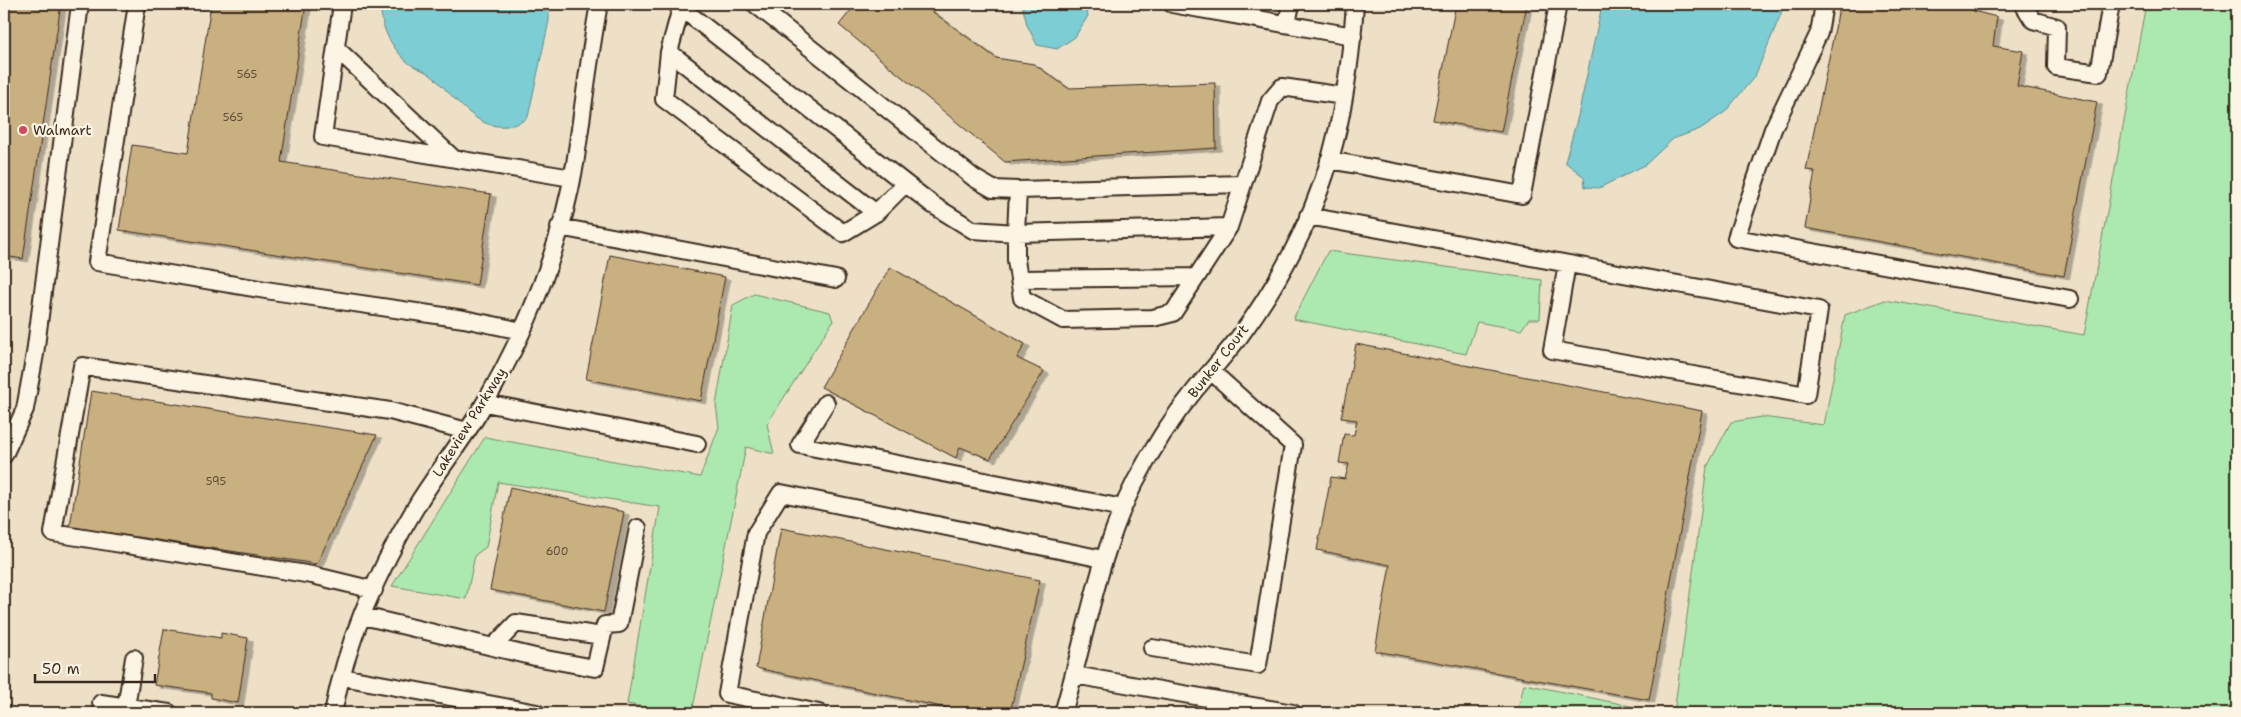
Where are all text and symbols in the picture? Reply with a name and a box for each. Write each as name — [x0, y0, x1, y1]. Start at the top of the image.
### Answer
house number: 565 — [237, 67, 258, 82]
house number: 565 — [223, 110, 244, 125]
place label: Walmart — [33, 121, 92, 139]
marker: Walmart — [17, 124, 29, 136]
street label: Bunker Court — [1184, 321, 1252, 401]
street label: Lakeview Parkway — [428, 364, 510, 480]
house number: 595 — [206, 474, 226, 489]
house number: 600 — [546, 544, 568, 559]
scale bar — [35, 652, 155, 684]
text: 50 m — [42, 659, 80, 679]

